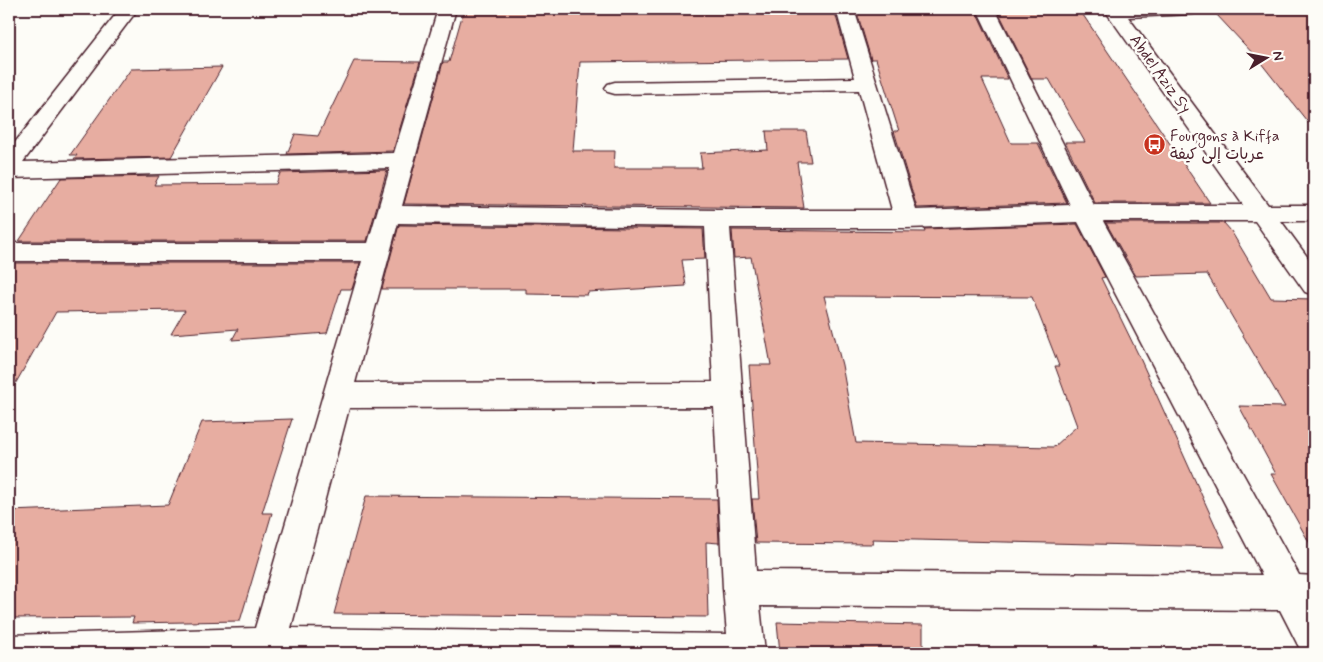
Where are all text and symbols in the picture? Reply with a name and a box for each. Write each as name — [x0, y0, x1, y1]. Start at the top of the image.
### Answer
street label: Abdel Aziz Sy — [1124, 30, 1196, 118]
north arrow — [1240, 32, 1290, 82]
text: N — [1268, 50, 1287, 62]
place label: Fourgons à Kiffa عربات إلى كيفة — [1170, 126, 1280, 165]
bus stop icon: Fourgons à Kiffa عربات إلى كيفة — [1142, 133, 1166, 157]

